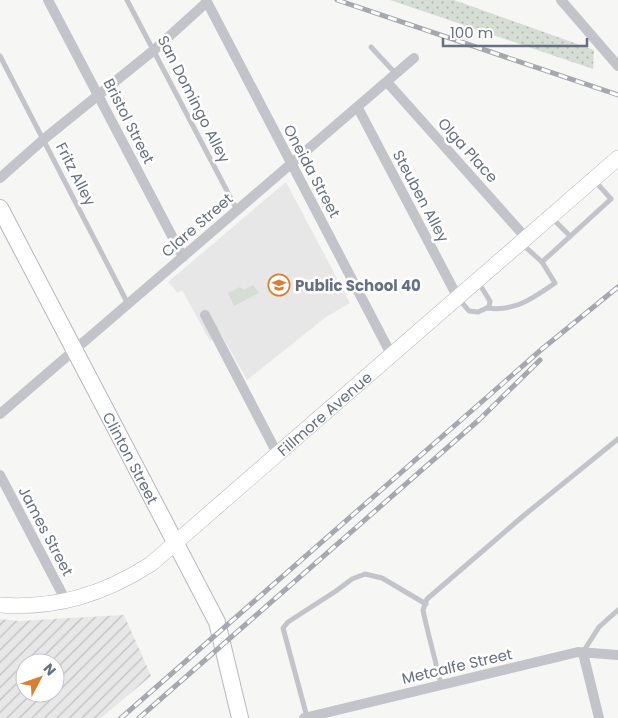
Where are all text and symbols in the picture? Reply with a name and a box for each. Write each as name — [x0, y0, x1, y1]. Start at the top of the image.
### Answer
scale bar — [443, 15, 587, 47]
text: 100 m — [450, 22, 493, 43]
street label: San Domingo Alley — [153, 32, 235, 167]
street label: Bristol Street — [99, 75, 159, 167]
street label: Olga Place — [433, 113, 503, 187]
street label: Oneida Street — [279, 121, 345, 221]
street label: Fritz Alley — [51, 139, 101, 210]
street label: Steuben Alley — [388, 146, 454, 246]
street label: Clare Street — [157, 188, 237, 262]
school or university icon: Public School 40 — [267, 273, 291, 297]
place label: Public School 40 — [295, 275, 421, 296]
street label: Fillmore Avenue — [272, 366, 376, 460]
street label: Clinton Street — [98, 408, 164, 508]
street label: James Street — [14, 483, 78, 579]
street label: Metcalfe Street — [400, 643, 514, 689]
north arrow — [15, 653, 65, 703]
text: N — [39, 659, 61, 680]

